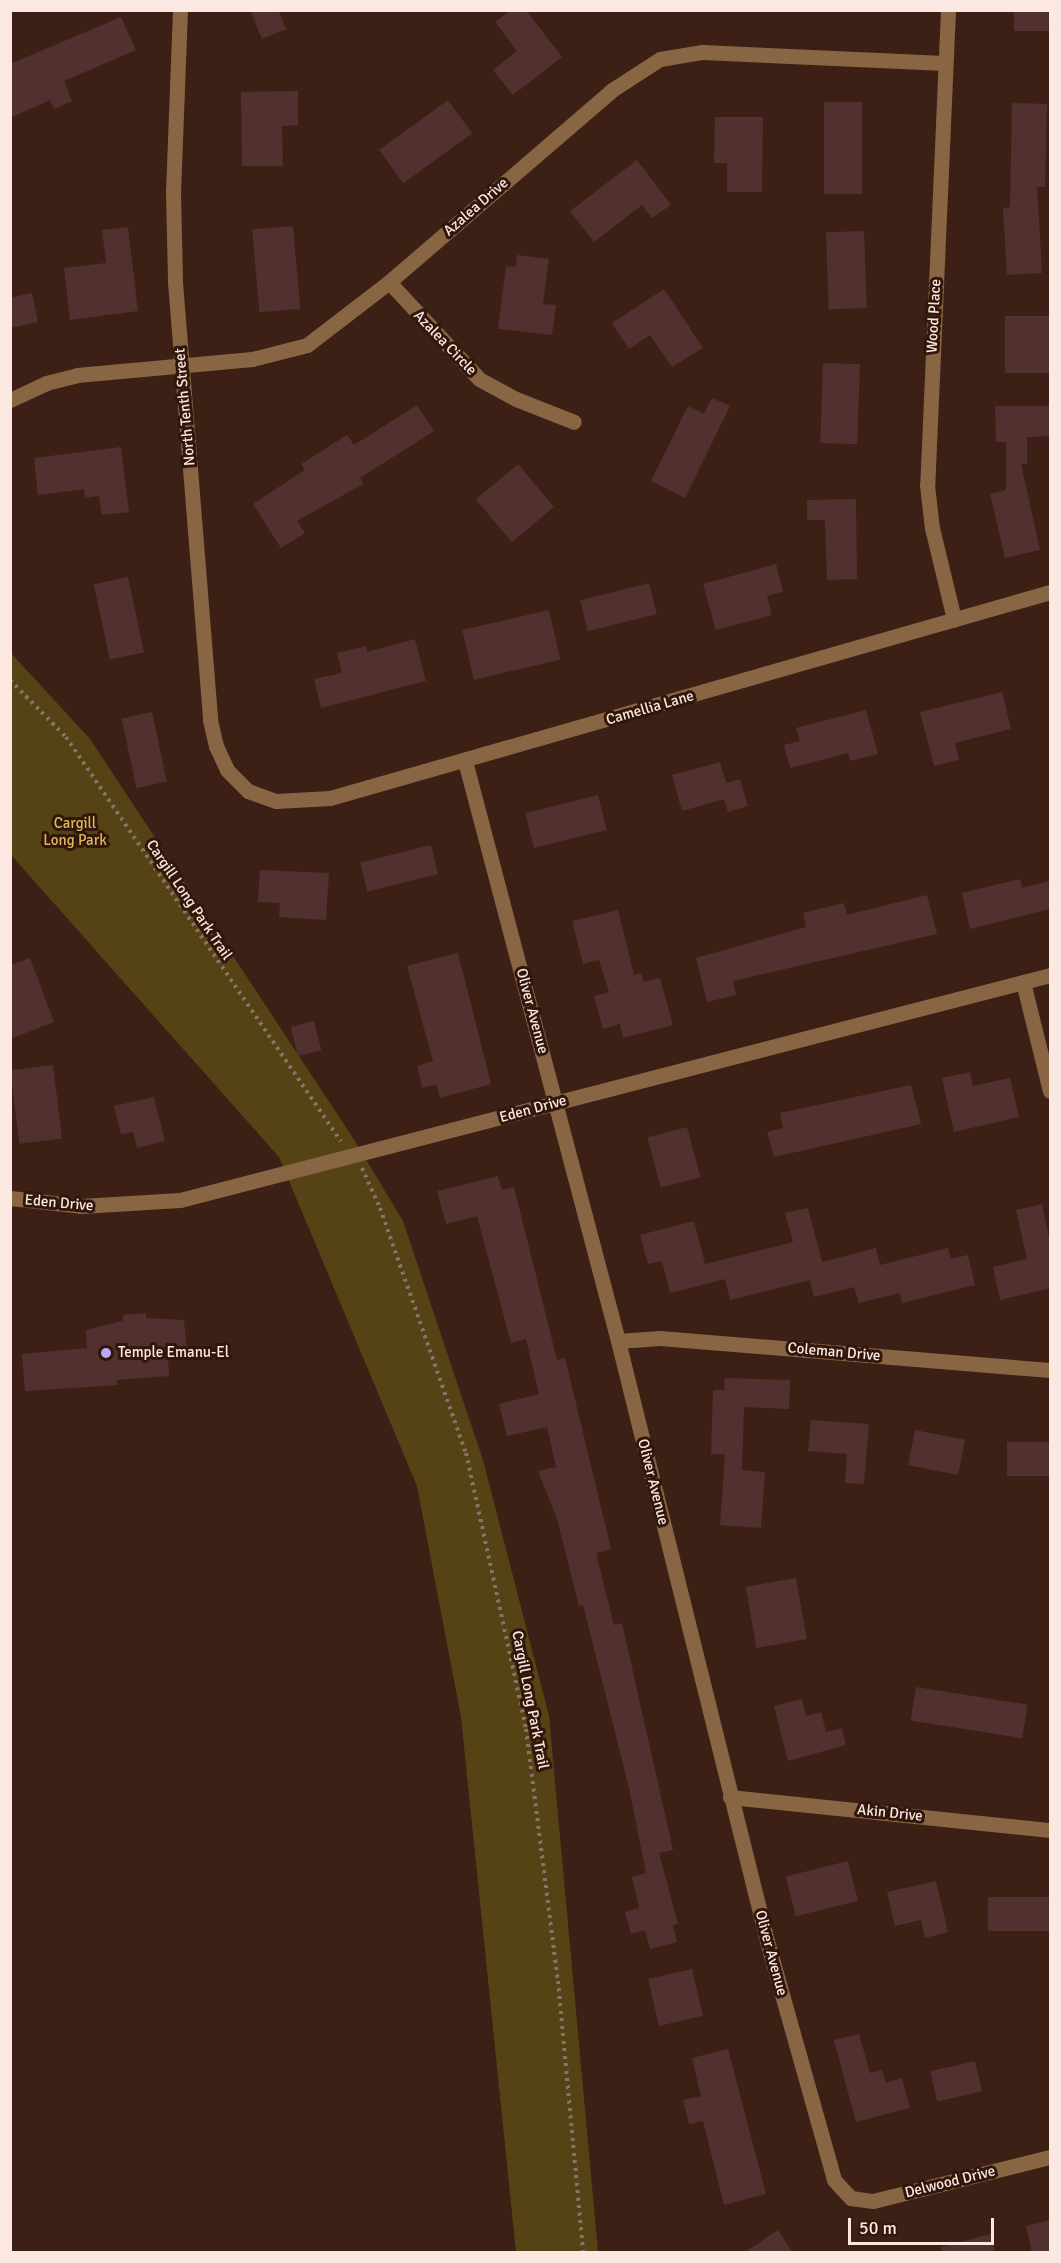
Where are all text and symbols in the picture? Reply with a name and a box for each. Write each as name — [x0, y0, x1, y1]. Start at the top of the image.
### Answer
street label: Azalea Drive — [440, 174, 512, 240]
street label: Wood Place — [923, 279, 945, 353]
street label: Azalea Circle — [410, 307, 480, 379]
street label: North Tenth Street — [171, 347, 199, 467]
street label: Camellia Lane — [604, 687, 696, 729]
park label: Cargill Long Park — [43, 814, 107, 849]
street label: Cargill Long Park Trail — [142, 837, 236, 963]
street label: Oliver Avenue — [512, 966, 552, 1056]
street label: Eden Drive — [497, 1091, 569, 1127]
street label: Eden Drive — [24, 1191, 94, 1215]
street label: Coleman Drive — [787, 1339, 881, 1365]
place label: Temple Emanu-El — [118, 1344, 229, 1362]
marker: Temple Emanu-El — [99, 1346, 113, 1360]
street label: Oliver Avenue — [634, 1437, 672, 1527]
street label: Cargill Long Park Trail — [508, 1629, 552, 1771]
street label: Akin Drive — [856, 1801, 924, 1825]
street label: Oliver Avenue — [751, 1908, 791, 1998]
street label: Delwood Drive — [903, 2162, 997, 2202]
scale bar — [851, 2206, 996, 2244]
text: 50 m — [859, 2217, 897, 2239]

